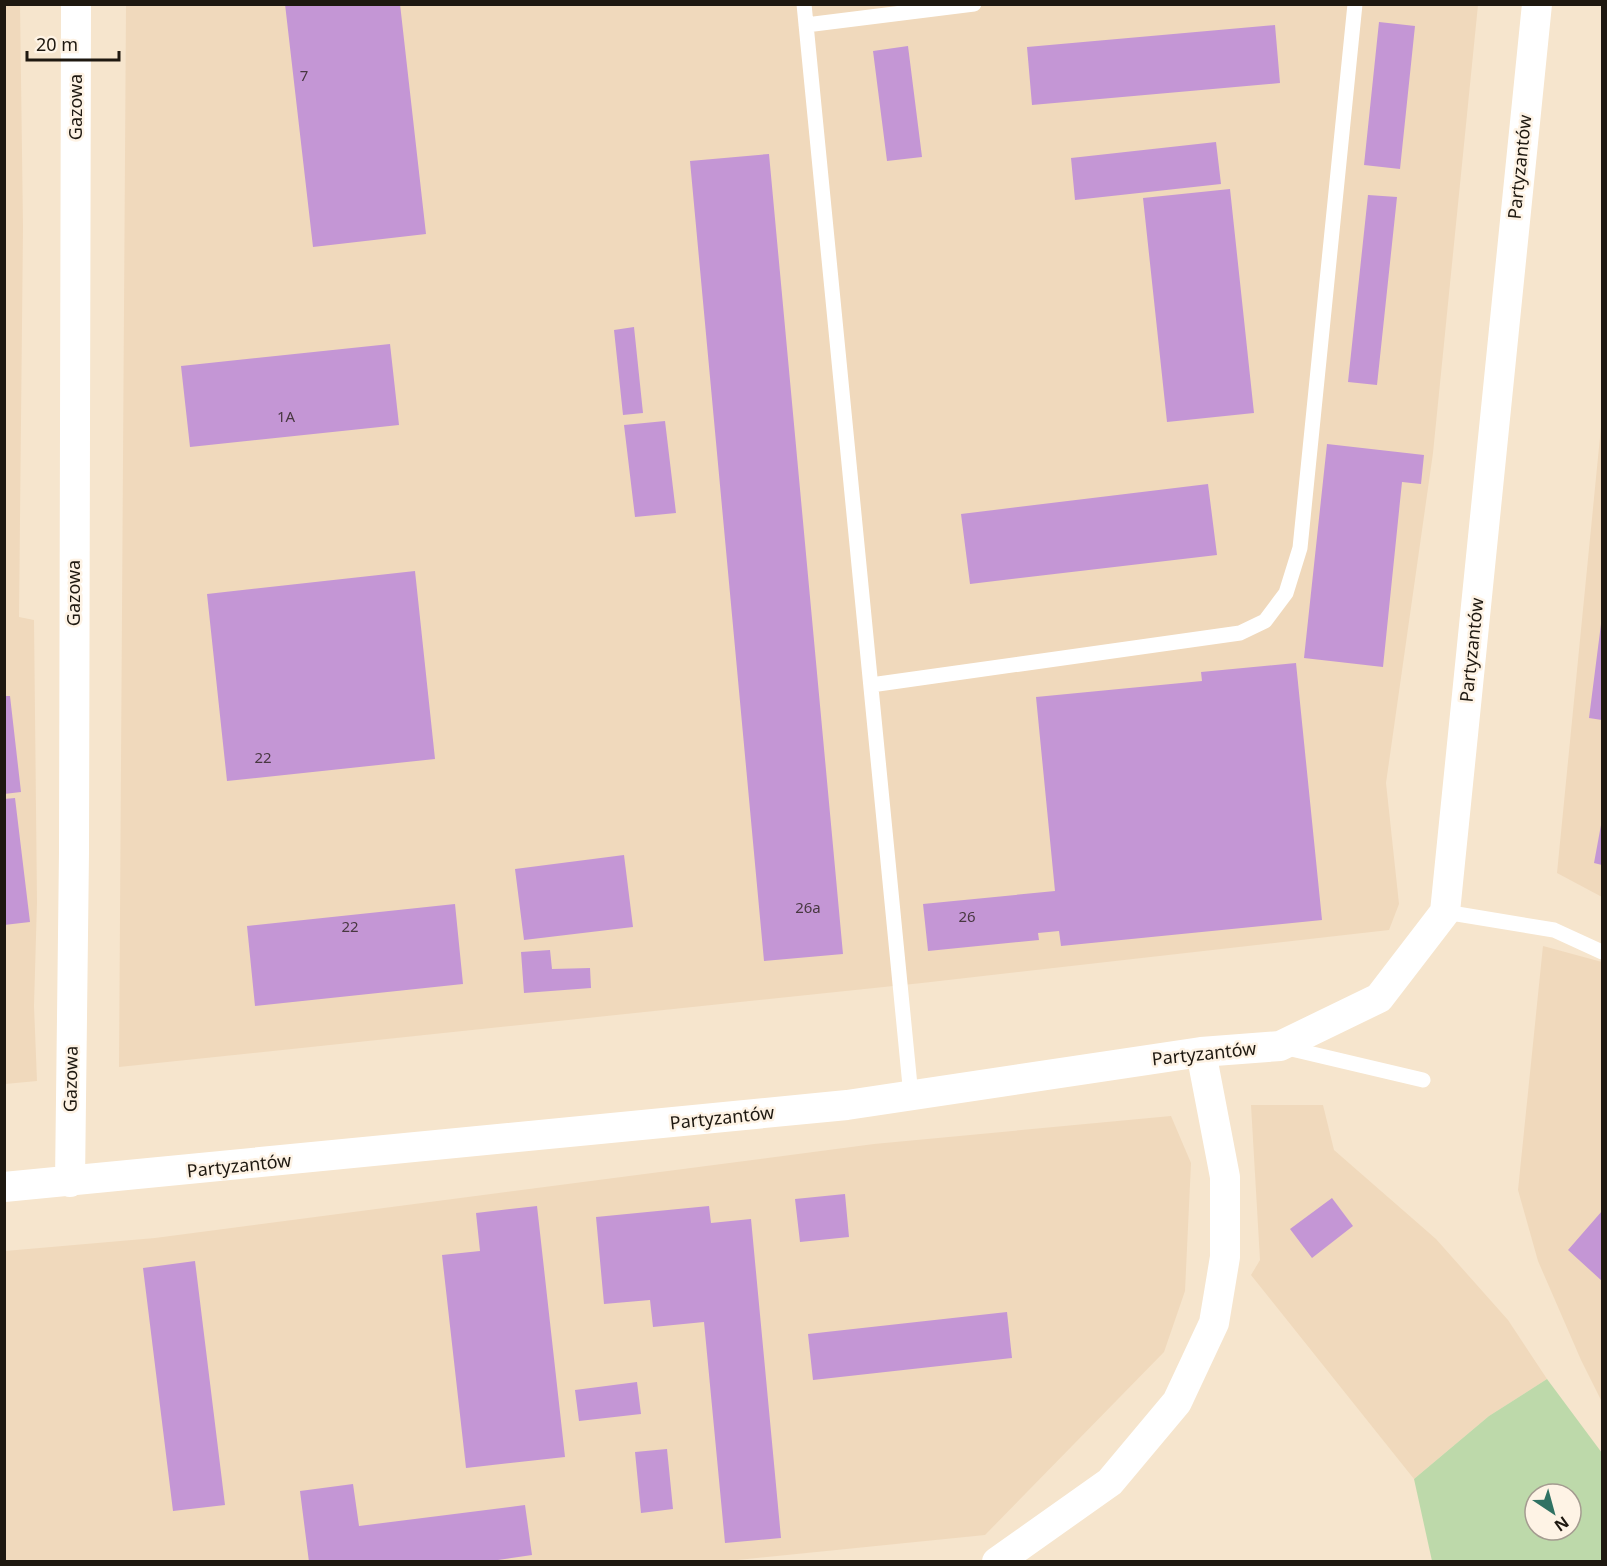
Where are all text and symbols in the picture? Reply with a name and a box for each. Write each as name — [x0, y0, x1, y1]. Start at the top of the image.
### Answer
scale bar — [27, 24, 118, 62]
text: 20 m — [36, 32, 78, 56]
house number: 7 — [300, 65, 308, 85]
street label: Gazowa — [63, 74, 87, 140]
street label: Partyzantów — [1502, 113, 1536, 220]
house number: 1A — [277, 406, 295, 426]
street label: Gazowa — [61, 560, 85, 626]
street label: Partyzantów — [1454, 596, 1488, 703]
house number: 22 — [254, 747, 272, 767]
house number: 26a — [795, 897, 821, 917]
house number: 26 — [958, 906, 976, 926]
house number: 22 — [341, 916, 359, 936]
street label: Partyzantów — [1150, 1036, 1257, 1070]
street label: Gazowa — [57, 1046, 83, 1112]
street label: Partyzantów — [668, 1100, 775, 1134]
street label: Partyzantów — [185, 1148, 292, 1182]
north arrow — [1523, 1482, 1583, 1542]
text: N — [1550, 1511, 1574, 1537]

